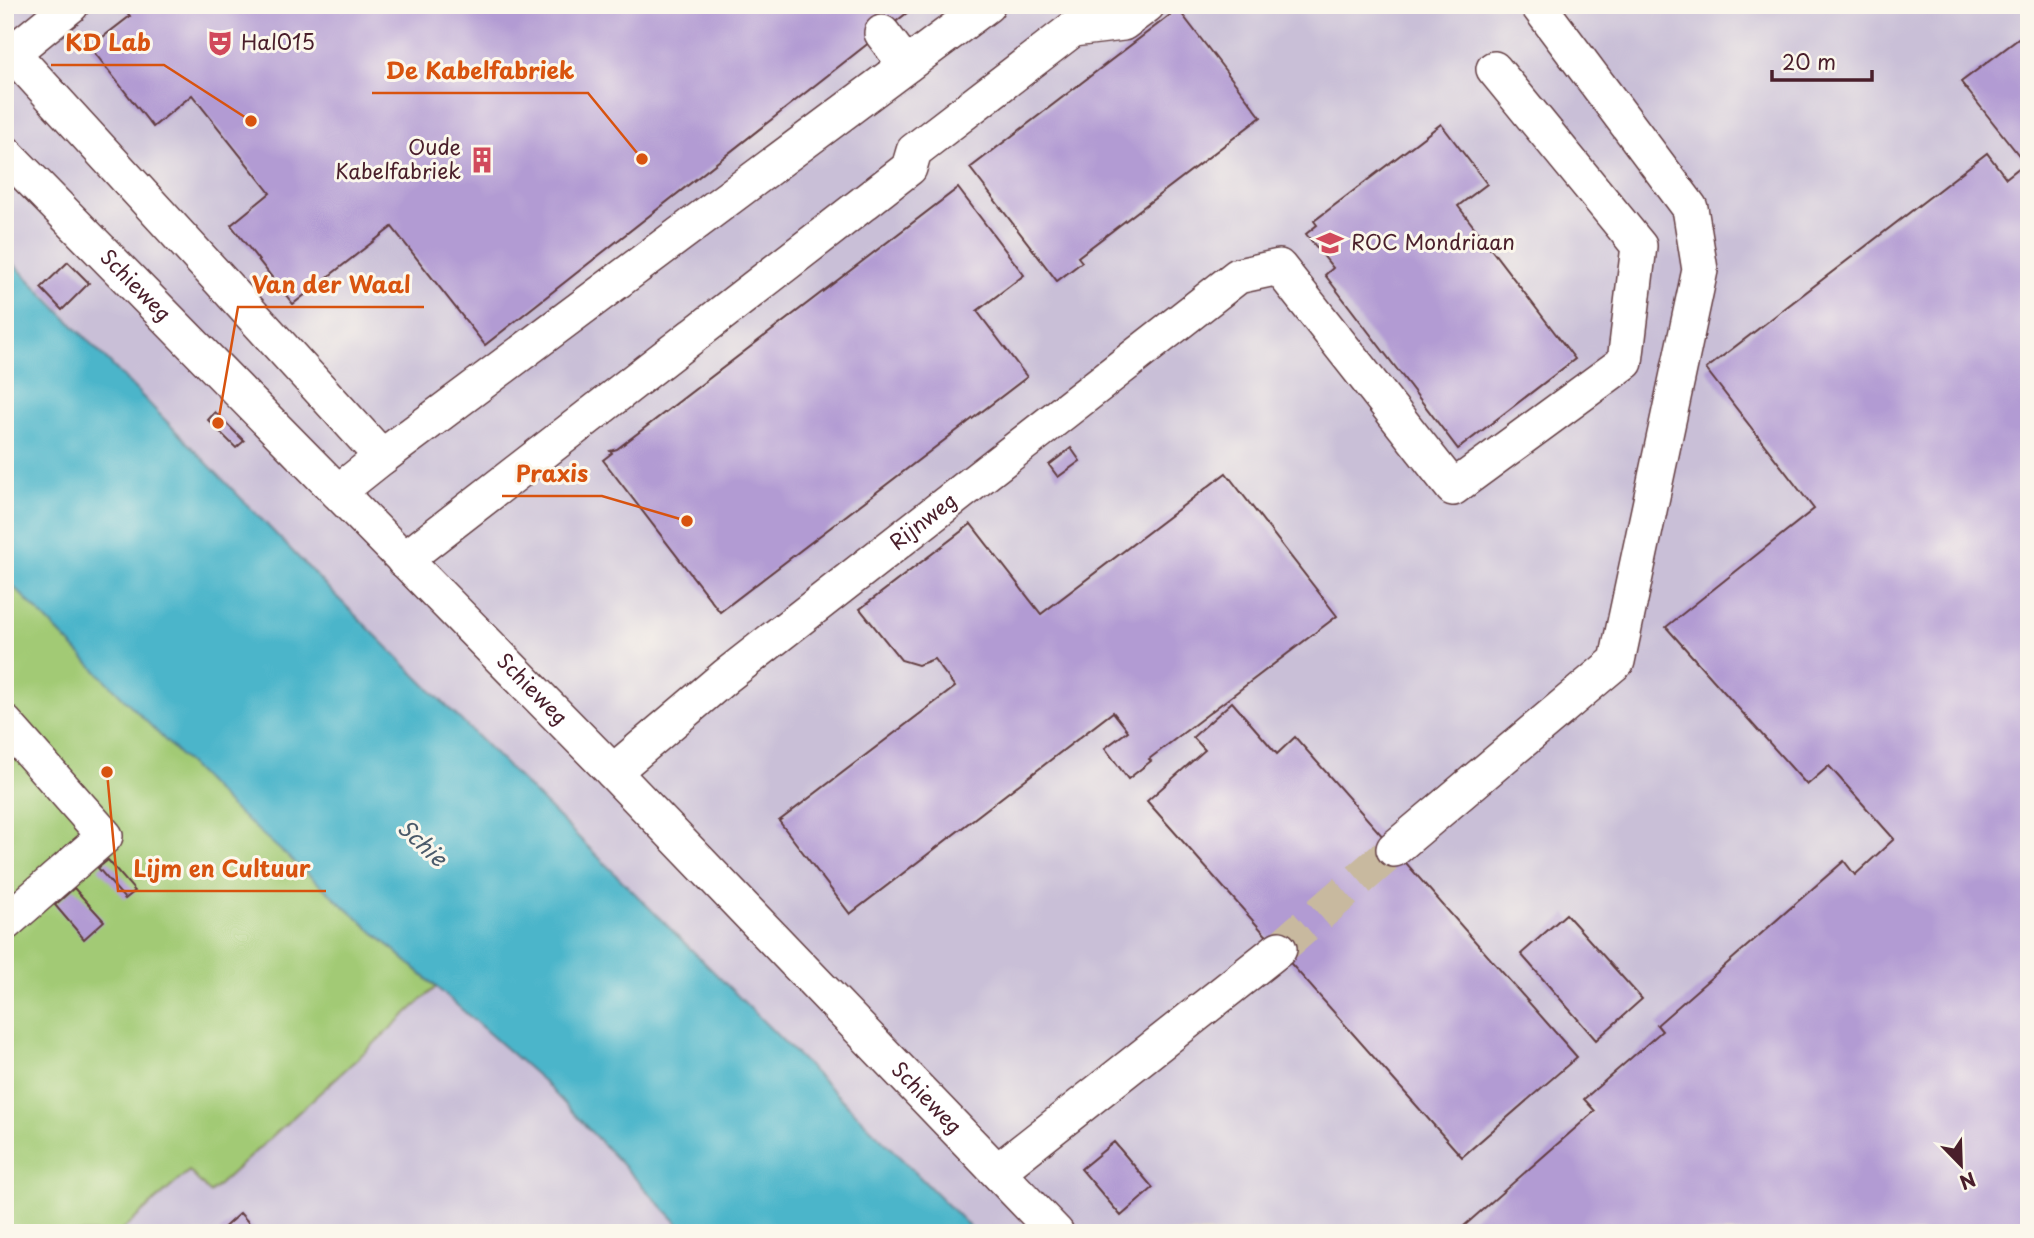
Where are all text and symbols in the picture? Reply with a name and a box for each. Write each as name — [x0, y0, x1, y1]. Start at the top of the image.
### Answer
callout: KD Lab — [51, 21, 164, 65]
text: KD Lab — [65, 24, 151, 59]
place label: Hal015 — [241, 25, 315, 57]
theatre icon: Hal015 — [205, 28, 235, 58]
scale bar — [1772, 38, 1871, 82]
text: 20 m — [1782, 45, 1836, 77]
callout: De Kabelfabriek — [372, 49, 588, 93]
text: De Kabelfabriek — [386, 52, 575, 87]
place label: Oude Kabelfabriek — [335, 130, 461, 186]
building icon: Oude Kabelfabriek — [467, 145, 497, 175]
place label: ROC Mondriaan — [1351, 225, 1515, 257]
school or university icon: ROC Mondriaan — [1315, 228, 1345, 258]
street label: Schieweg — [94, 241, 180, 328]
callout: Van der Waal — [238, 263, 424, 307]
text: Van der Waal — [252, 266, 410, 301]
callout: Praxis — [502, 452, 602, 496]
text: Praxis — [516, 455, 588, 490]
street label: Rijnweg — [882, 483, 963, 557]
street label: Schieweg — [490, 645, 576, 732]
water label: Schie — [391, 810, 457, 875]
callout: Lijm en Cultuur — [118, 847, 326, 891]
text: Lijm en Cultuur — [133, 850, 311, 885]
street label: Schieweg — [885, 1053, 971, 1140]
north arrow — [1926, 1130, 1996, 1200]
text: N — [1956, 1166, 1980, 1197]

